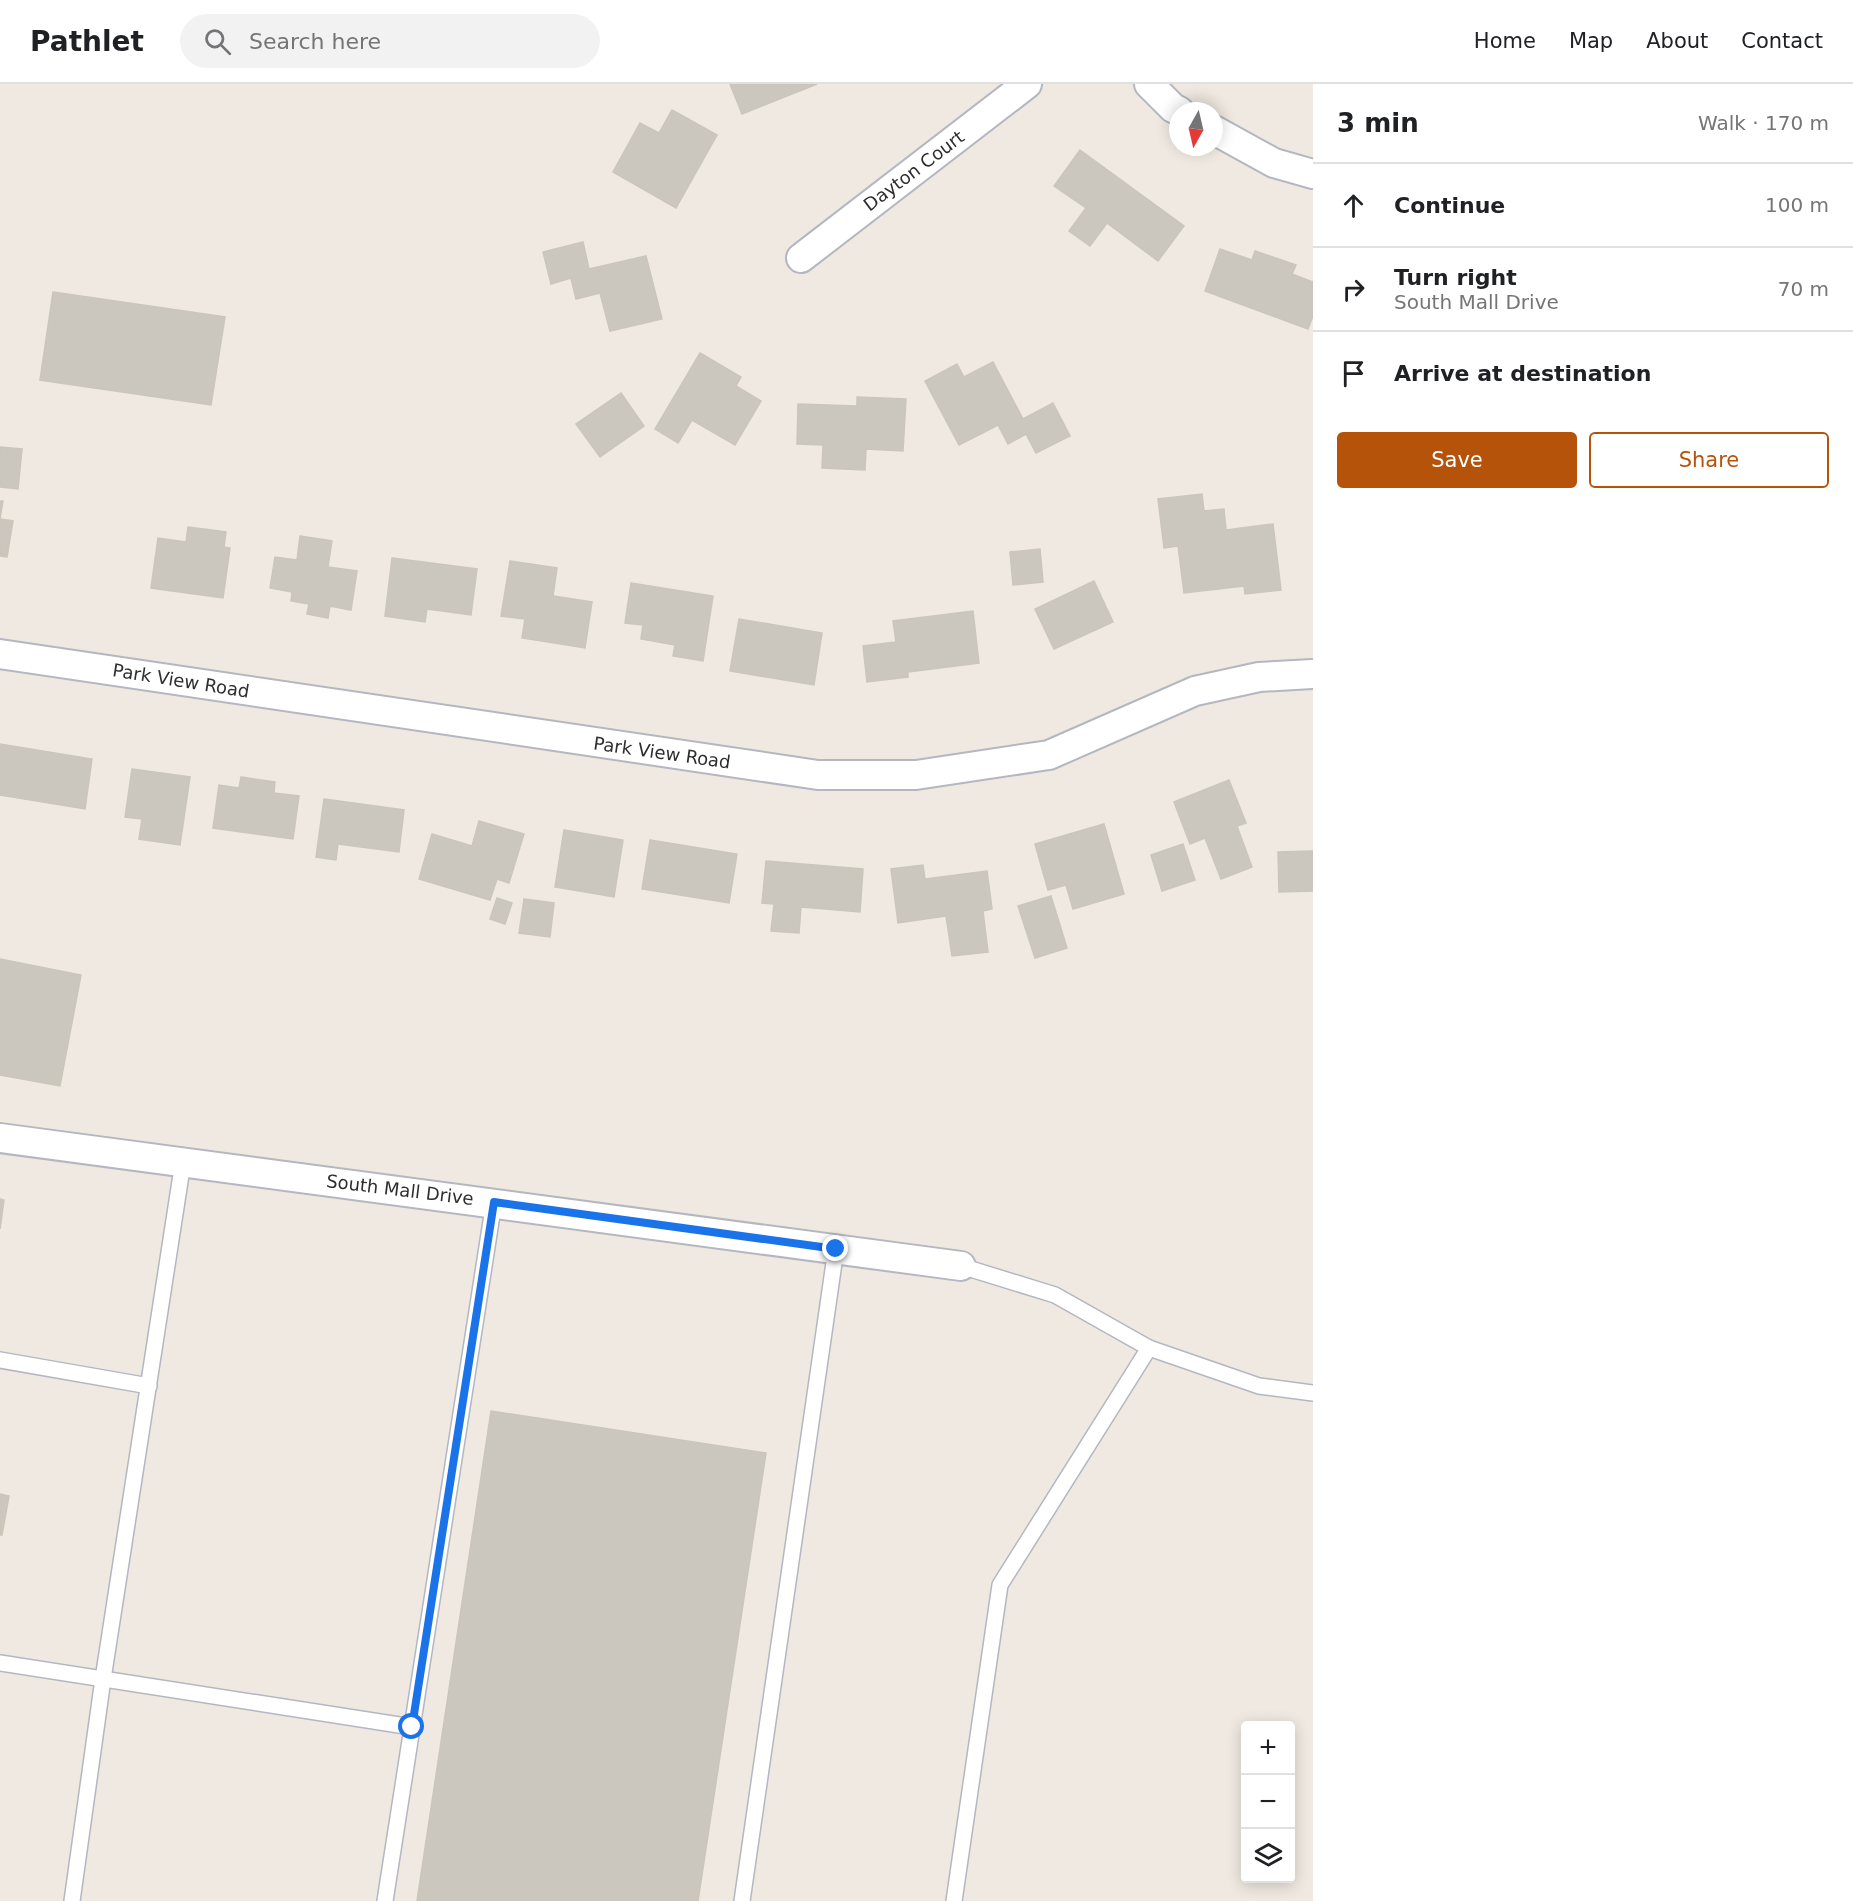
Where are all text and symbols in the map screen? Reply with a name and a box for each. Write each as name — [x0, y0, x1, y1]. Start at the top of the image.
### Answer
search box — [180, 14, 600, 68]
text: Pathlet — [30, 25, 144, 58]
icon: search — [201, 25, 234, 58]
text: Search here — [249, 29, 381, 54]
text: Home — [1474, 29, 1536, 53]
text: Map — [1569, 29, 1613, 53]
text: About — [1646, 29, 1708, 53]
text: Contact — [1741, 29, 1823, 53]
north arrow — [1169, 102, 1223, 156]
text: 3 min — [1337, 108, 1419, 138]
text: Walk · 170 m — [1698, 111, 1829, 135]
street label: Dayton Court — [859, 126, 968, 215]
icon: ahead — [1337, 189, 1370, 222]
text: Continue — [1394, 193, 1505, 218]
text: 100 m — [1765, 193, 1829, 217]
text: Turn right — [1394, 265, 1517, 290]
icon: right — [1337, 273, 1370, 306]
text: 70 m — [1778, 277, 1829, 301]
text: South Mall Drive — [1394, 290, 1559, 314]
icon: arrive — [1337, 357, 1370, 390]
text: Arrive at destination — [1394, 361, 1651, 386]
button: Save — [1337, 432, 1577, 488]
button: Share — [1589, 432, 1829, 488]
street label: Park View Road — [111, 659, 251, 702]
street label: Park View Road — [592, 732, 732, 773]
street label: South Mall Drive — [325, 1170, 475, 1209]
route end — [822, 1235, 848, 1261]
route start — [398, 1713, 424, 1739]
map controls — [1241, 1721, 1295, 1883]
button: + — [1241, 1721, 1295, 1775]
button: − — [1241, 1775, 1295, 1829]
button: layers — [1241, 1829, 1295, 1883]

